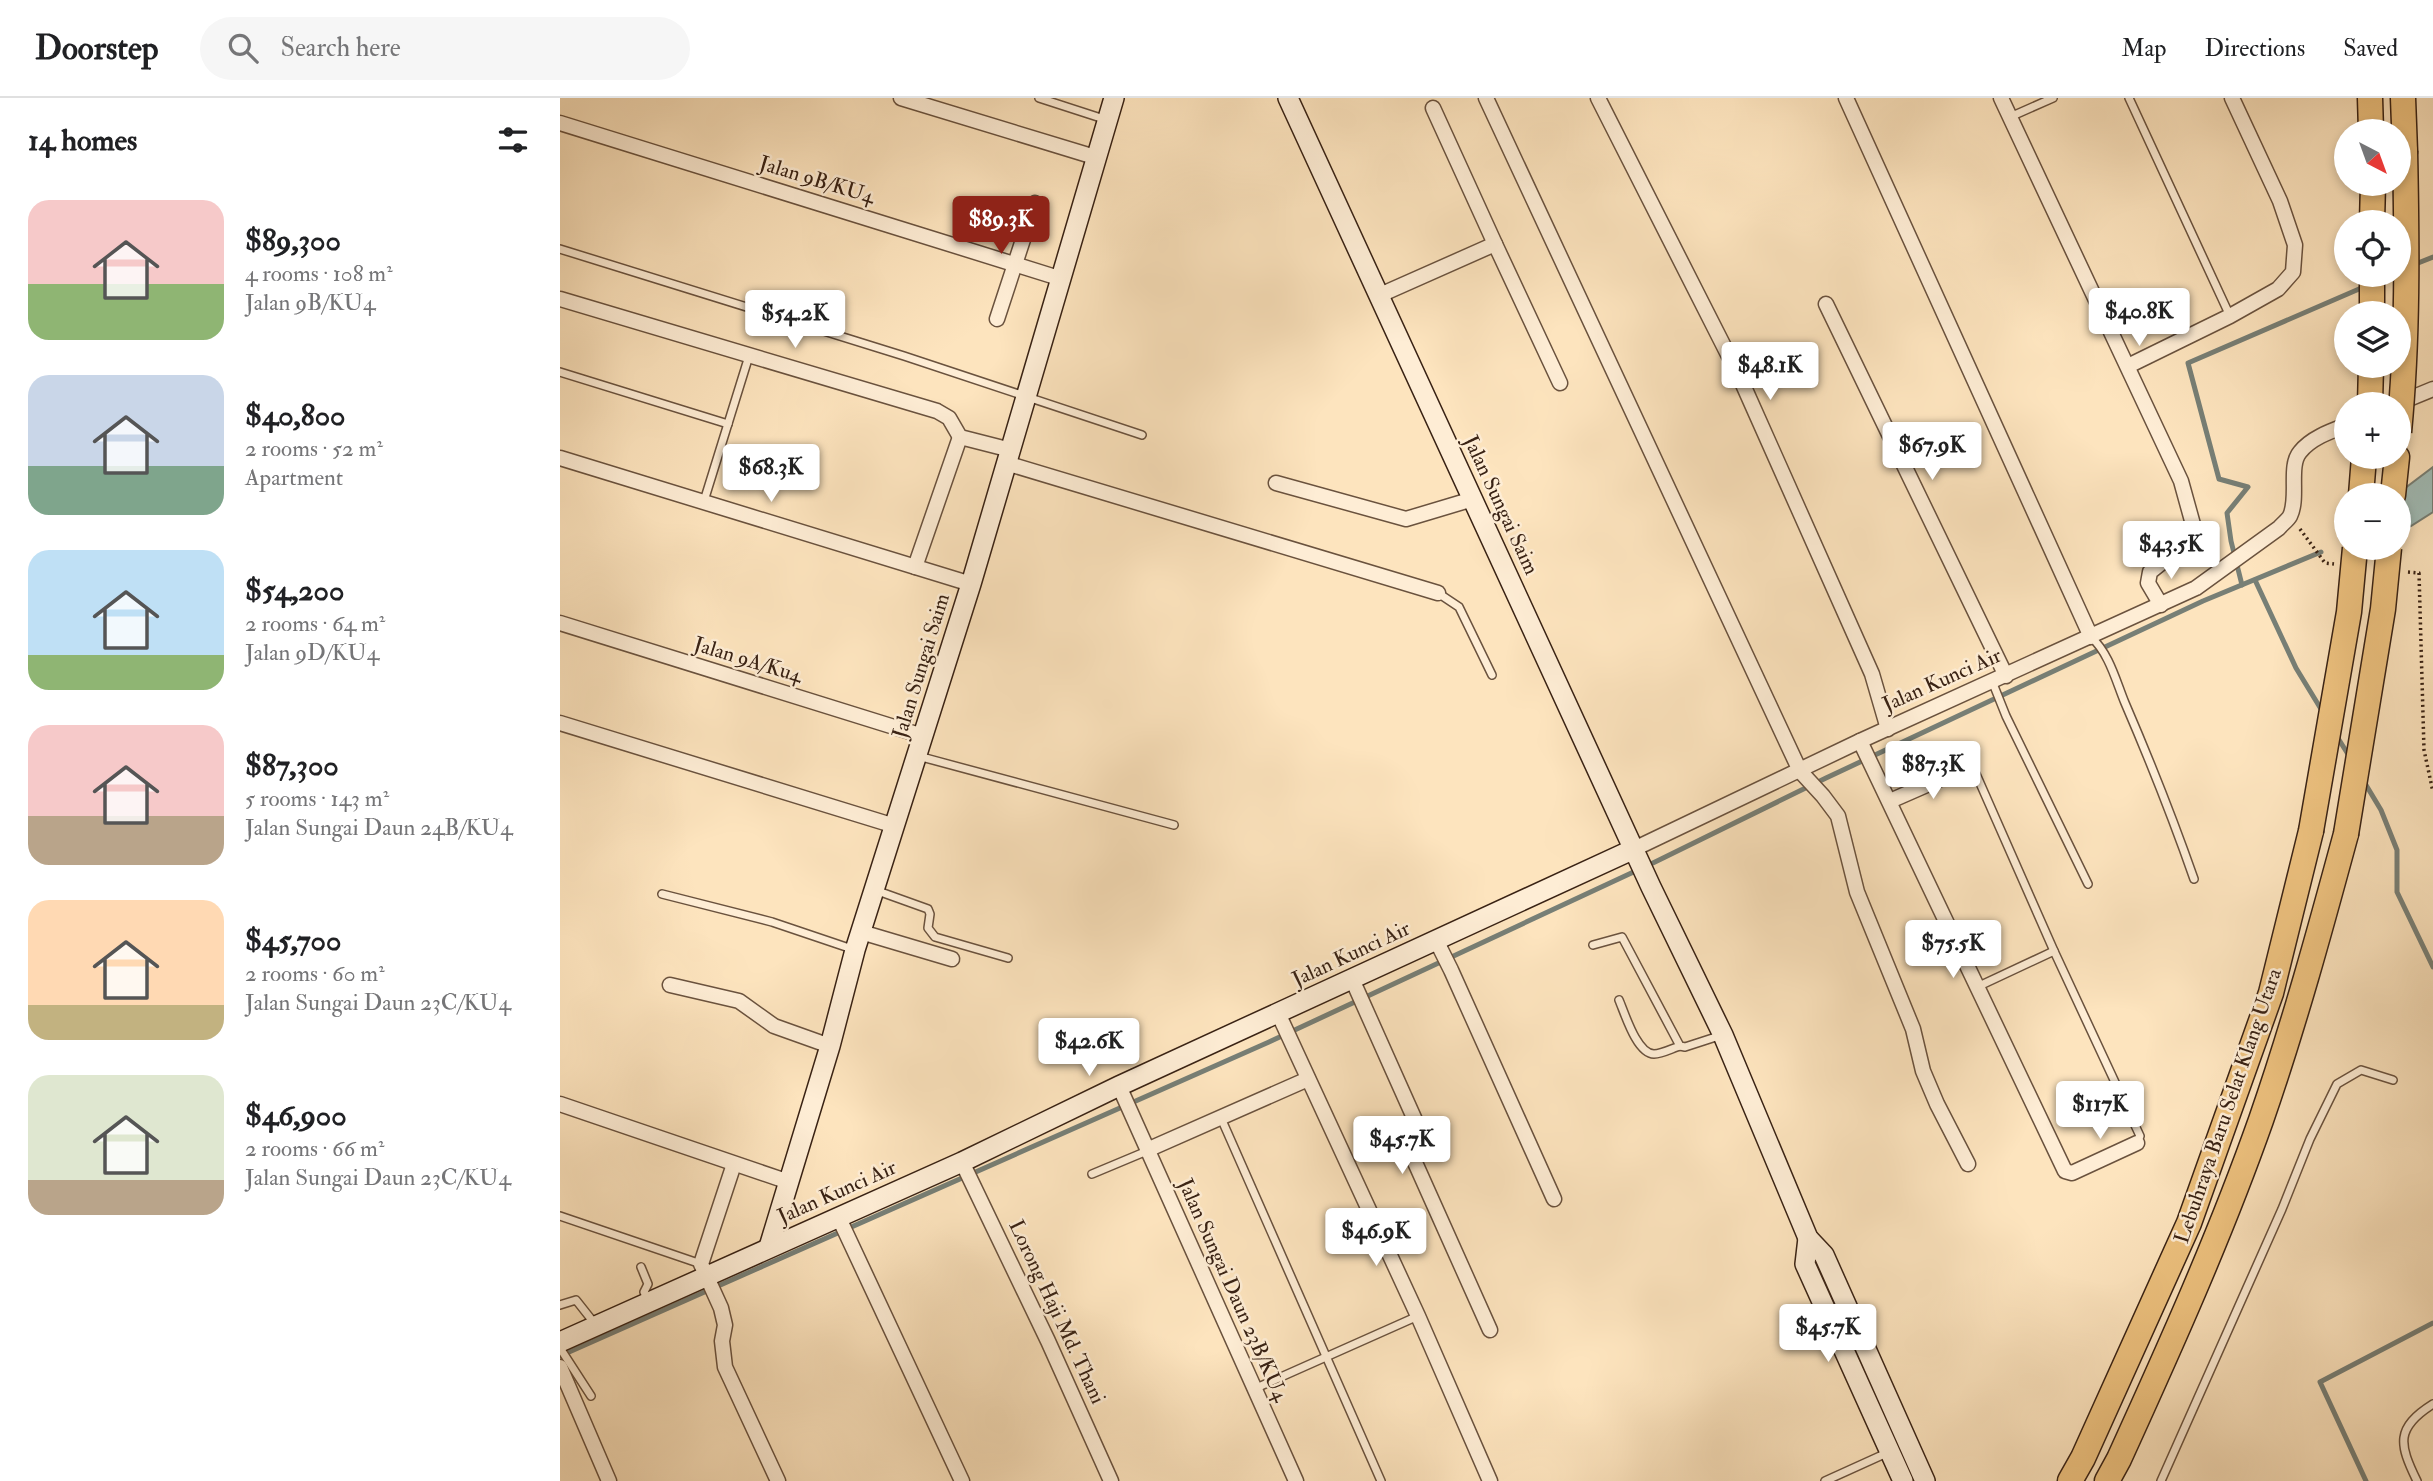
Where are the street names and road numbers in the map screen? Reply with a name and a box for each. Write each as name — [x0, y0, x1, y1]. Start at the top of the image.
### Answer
street label: Jalan 9B/KU4 — [755, 149, 880, 211]
street label: Jalan Sungai Saim — [1457, 430, 1545, 579]
street label: Jalan Sungai Saim — [886, 590, 956, 743]
street label: Jalan 9A/Ku4 — [690, 630, 807, 690]
street label: Jalan Kunci Air — [1878, 642, 2006, 719]
street label: Jalan Kunci Air — [1287, 915, 1414, 994]
street label: Lebuhraya Baru Selat Klang Utara — [2168, 965, 2288, 1247]
street label: Jalan Kunci Air — [773, 1154, 901, 1231]
street label: Jalan Sungai Daun 23B/KU4 — [1171, 1173, 1295, 1407]
street label: Lorong Haji Md. Thani — [1002, 1216, 1112, 1409]

